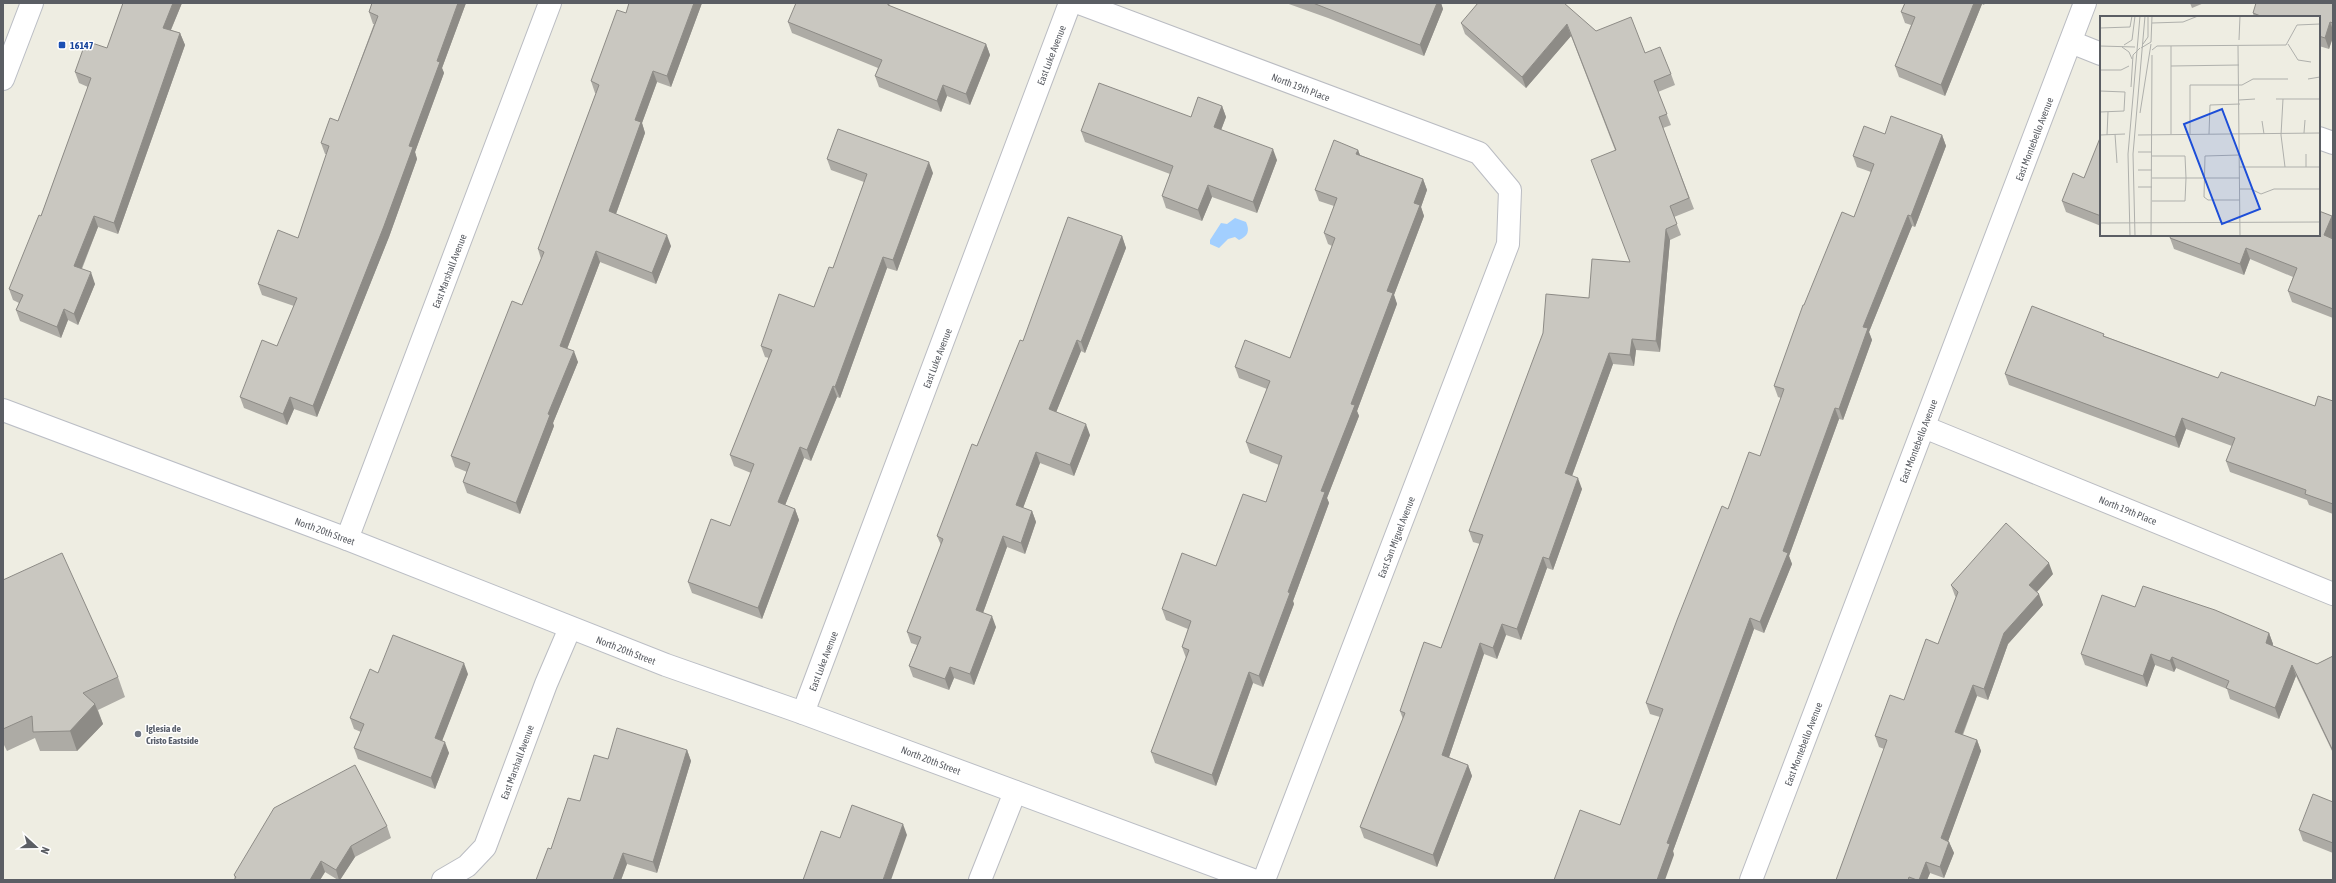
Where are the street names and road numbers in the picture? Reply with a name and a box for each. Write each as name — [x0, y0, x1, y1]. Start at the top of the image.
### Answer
street label: East Luke Avenue — [1035, 23, 1068, 87]
street label: North 19th Place — [1270, 71, 1332, 104]
street label: East Montebello Avenue — [2013, 95, 2056, 182]
street label: East Marshall Avenue — [430, 232, 469, 310]
street label: East Luke Avenue — [921, 326, 954, 390]
street label: East Montebello Avenue — [1897, 397, 1940, 484]
street label: North 19th Place — [2097, 494, 2159, 527]
street label: East San Miguel Avenue — [1376, 495, 1417, 579]
street label: North 20th Street — [293, 516, 356, 547]
street label: East Luke Avenue — [807, 629, 840, 693]
street label: North 20th Street — [594, 634, 657, 667]
street label: East Montebello Avenue — [1782, 700, 1825, 787]
street label: East Marshall Avenue — [499, 723, 536, 801]
street label: North 20th Street — [899, 744, 962, 777]

